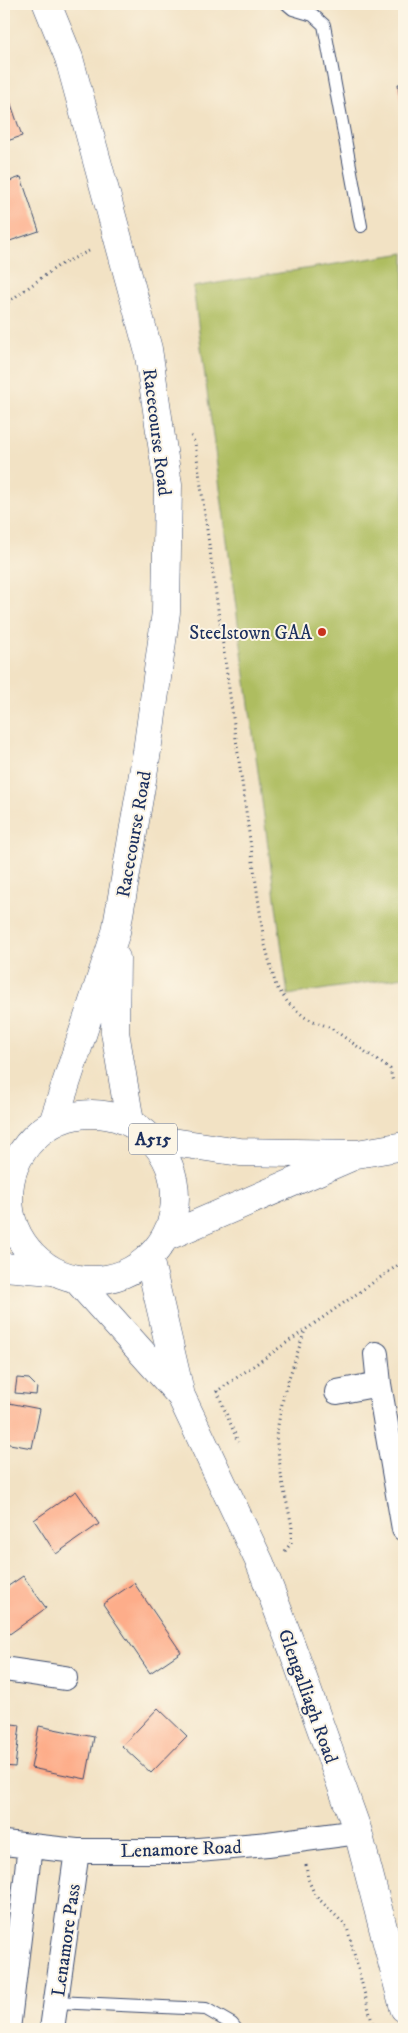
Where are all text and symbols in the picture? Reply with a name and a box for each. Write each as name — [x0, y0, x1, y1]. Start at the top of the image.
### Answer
street label: Racecourse Road — [137, 367, 176, 498]
place label: Steelstown GAA — [189, 622, 313, 645]
marker: Steelstown GAA — [316, 626, 328, 638]
street label: Racecourse Road — [112, 769, 157, 899]
road number: A515 — [129, 1124, 177, 1154]
street label: Glengalliagh Road — [273, 1626, 343, 1767]
street label: Lenamore Road — [120, 1836, 243, 1863]
street label: Lenamore Pass — [47, 1882, 86, 1998]

